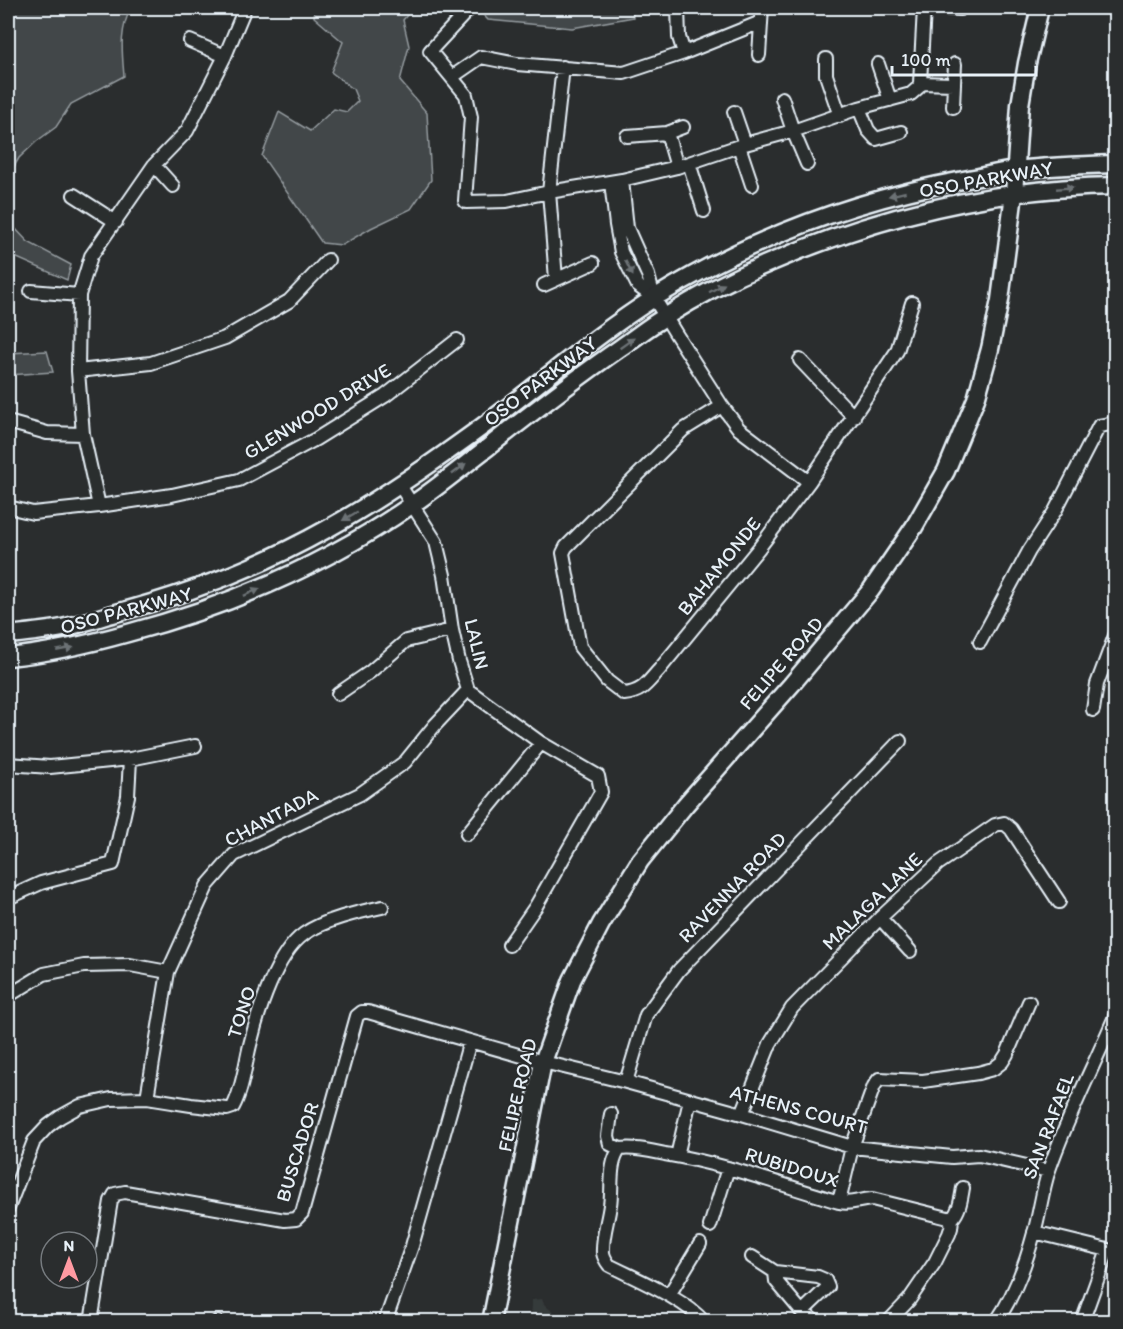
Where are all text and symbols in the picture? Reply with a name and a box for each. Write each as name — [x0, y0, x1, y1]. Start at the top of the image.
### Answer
scale bar — [892, 39, 1036, 77]
text: 100 m — [901, 49, 951, 71]
street label: OSO PARKWAY — [917, 155, 1055, 203]
one-way arrow — [1055, 183, 1074, 193]
one-way arrow — [888, 190, 906, 200]
one-way arrow — [624, 260, 634, 277]
one-way arrow — [708, 283, 725, 293]
street label: OSO PARKWAY — [479, 330, 602, 431]
one-way arrow — [619, 338, 635, 349]
street label: GLENWOOD DRIVE — [239, 358, 395, 464]
one-way arrow — [452, 464, 467, 476]
one-way arrow — [342, 510, 358, 521]
street label: BAHAMONDE — [672, 512, 766, 620]
street label: OSO PARKWAY — [58, 581, 195, 639]
one-way arrow — [243, 587, 260, 596]
street label: FELIPE ROAD — [734, 611, 828, 715]
street label: LALIN — [459, 616, 495, 672]
one-way arrow — [56, 644, 75, 653]
street label: CHANTADA — [220, 782, 322, 852]
street label: RAVENNA ROAD — [673, 826, 791, 948]
street label: MALAGA LANE — [817, 847, 927, 955]
street label: TONO — [221, 983, 261, 1041]
street label: FELIPE ROAD — [492, 1036, 542, 1154]
street label: SAN RAFAEL — [1017, 1070, 1079, 1182]
street label: ATHENS COURT — [728, 1079, 870, 1139]
street label: BUSCADOR — [270, 1099, 324, 1205]
street label: RUBIDOUX — [742, 1141, 842, 1193]
north arrow — [39, 1230, 99, 1290]
text: N — [64, 1236, 74, 1255]

